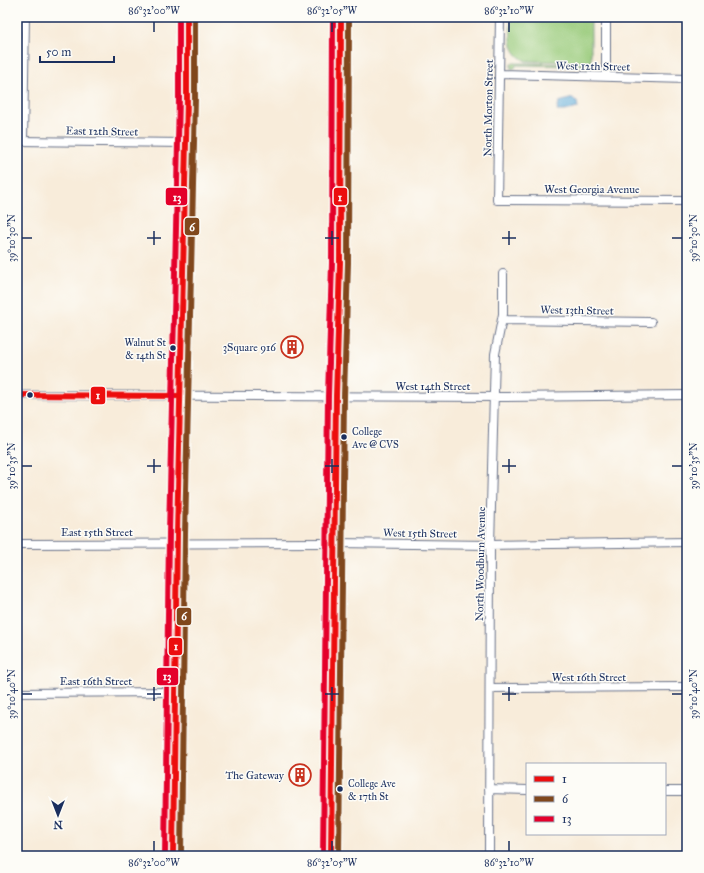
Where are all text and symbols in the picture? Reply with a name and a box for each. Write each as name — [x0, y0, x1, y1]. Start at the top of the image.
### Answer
text: 86°32'00"W — [128, 5, 180, 17]
text: 86°32'05"W — [307, 5, 358, 17]
text: 86°32'10"W — [484, 5, 534, 17]
scale bar — [40, 38, 114, 64]
text: 50 m — [46, 45, 71, 59]
street label: North Morton Street — [481, 59, 496, 157]
street label: West 12th Street — [556, 59, 630, 74]
street label: East 12th Street — [66, 124, 138, 139]
street label: West Georgia Avenue — [544, 183, 640, 196]
line badge: 13 — [165, 187, 188, 206]
line badge: 1 — [333, 187, 348, 206]
text: 13 — [173, 191, 181, 205]
text: 1 — [338, 191, 343, 204]
text: 39°10'30"N — [6, 213, 18, 262]
text: 39°10'30"N — [688, 213, 700, 262]
line badge: 6 — [184, 217, 200, 236]
text: 6 — [189, 221, 196, 234]
street label: West 13th Street — [540, 303, 614, 318]
building icon: 3Square 916 — [279, 334, 305, 360]
place label: Walnut St & 14th St — [124, 337, 166, 362]
place label: 3Square 916 — [223, 341, 276, 355]
marker: Walnut St & 14th St — [168, 343, 178, 353]
street label: West 14th Street — [395, 380, 471, 393]
line badge: 1 — [90, 386, 106, 405]
text: 1 — [96, 389, 101, 402]
unlabelled marker — [25, 390, 35, 400]
place label: College Ave @ CVS — [351, 426, 399, 451]
marker: College Ave @ CVS — [339, 432, 349, 442]
text: 39°10'35"N — [6, 442, 18, 490]
text: 39°10'35"N — [688, 442, 700, 490]
street label: North Woodburn Avenue — [473, 506, 488, 621]
street label: East 15th Street — [61, 526, 133, 539]
street label: West 15th Street — [383, 526, 457, 541]
line badge: 6 — [176, 607, 192, 626]
text: 6 — [181, 610, 188, 623]
line badge: 1 — [168, 637, 183, 656]
text: 1 — [174, 640, 179, 653]
line badge: 13 — [156, 667, 179, 686]
text: 39°10'40"N — [6, 669, 18, 719]
text: 39°10'40"N — [688, 669, 700, 719]
text: 13 — [163, 670, 171, 684]
street label: West 16th Street — [552, 671, 626, 684]
street label: East 16th Street — [60, 675, 132, 688]
building icon: The Gateway — [287, 762, 313, 788]
legend — [526, 763, 666, 835]
place label: The Gateway — [225, 769, 285, 782]
text: 1 — [562, 772, 567, 786]
place label: College Ave & 17th St — [348, 778, 396, 803]
marker: College Ave & 17th St — [335, 784, 345, 794]
text: 6 — [562, 792, 569, 806]
north arrow — [38, 795, 78, 835]
text: 13 — [562, 812, 572, 826]
text: N — [53, 818, 63, 831]
text: 86°32'00"W — [128, 857, 180, 869]
text: 86°32'05"W — [307, 857, 358, 869]
text: 86°32'10"W — [484, 857, 534, 869]

